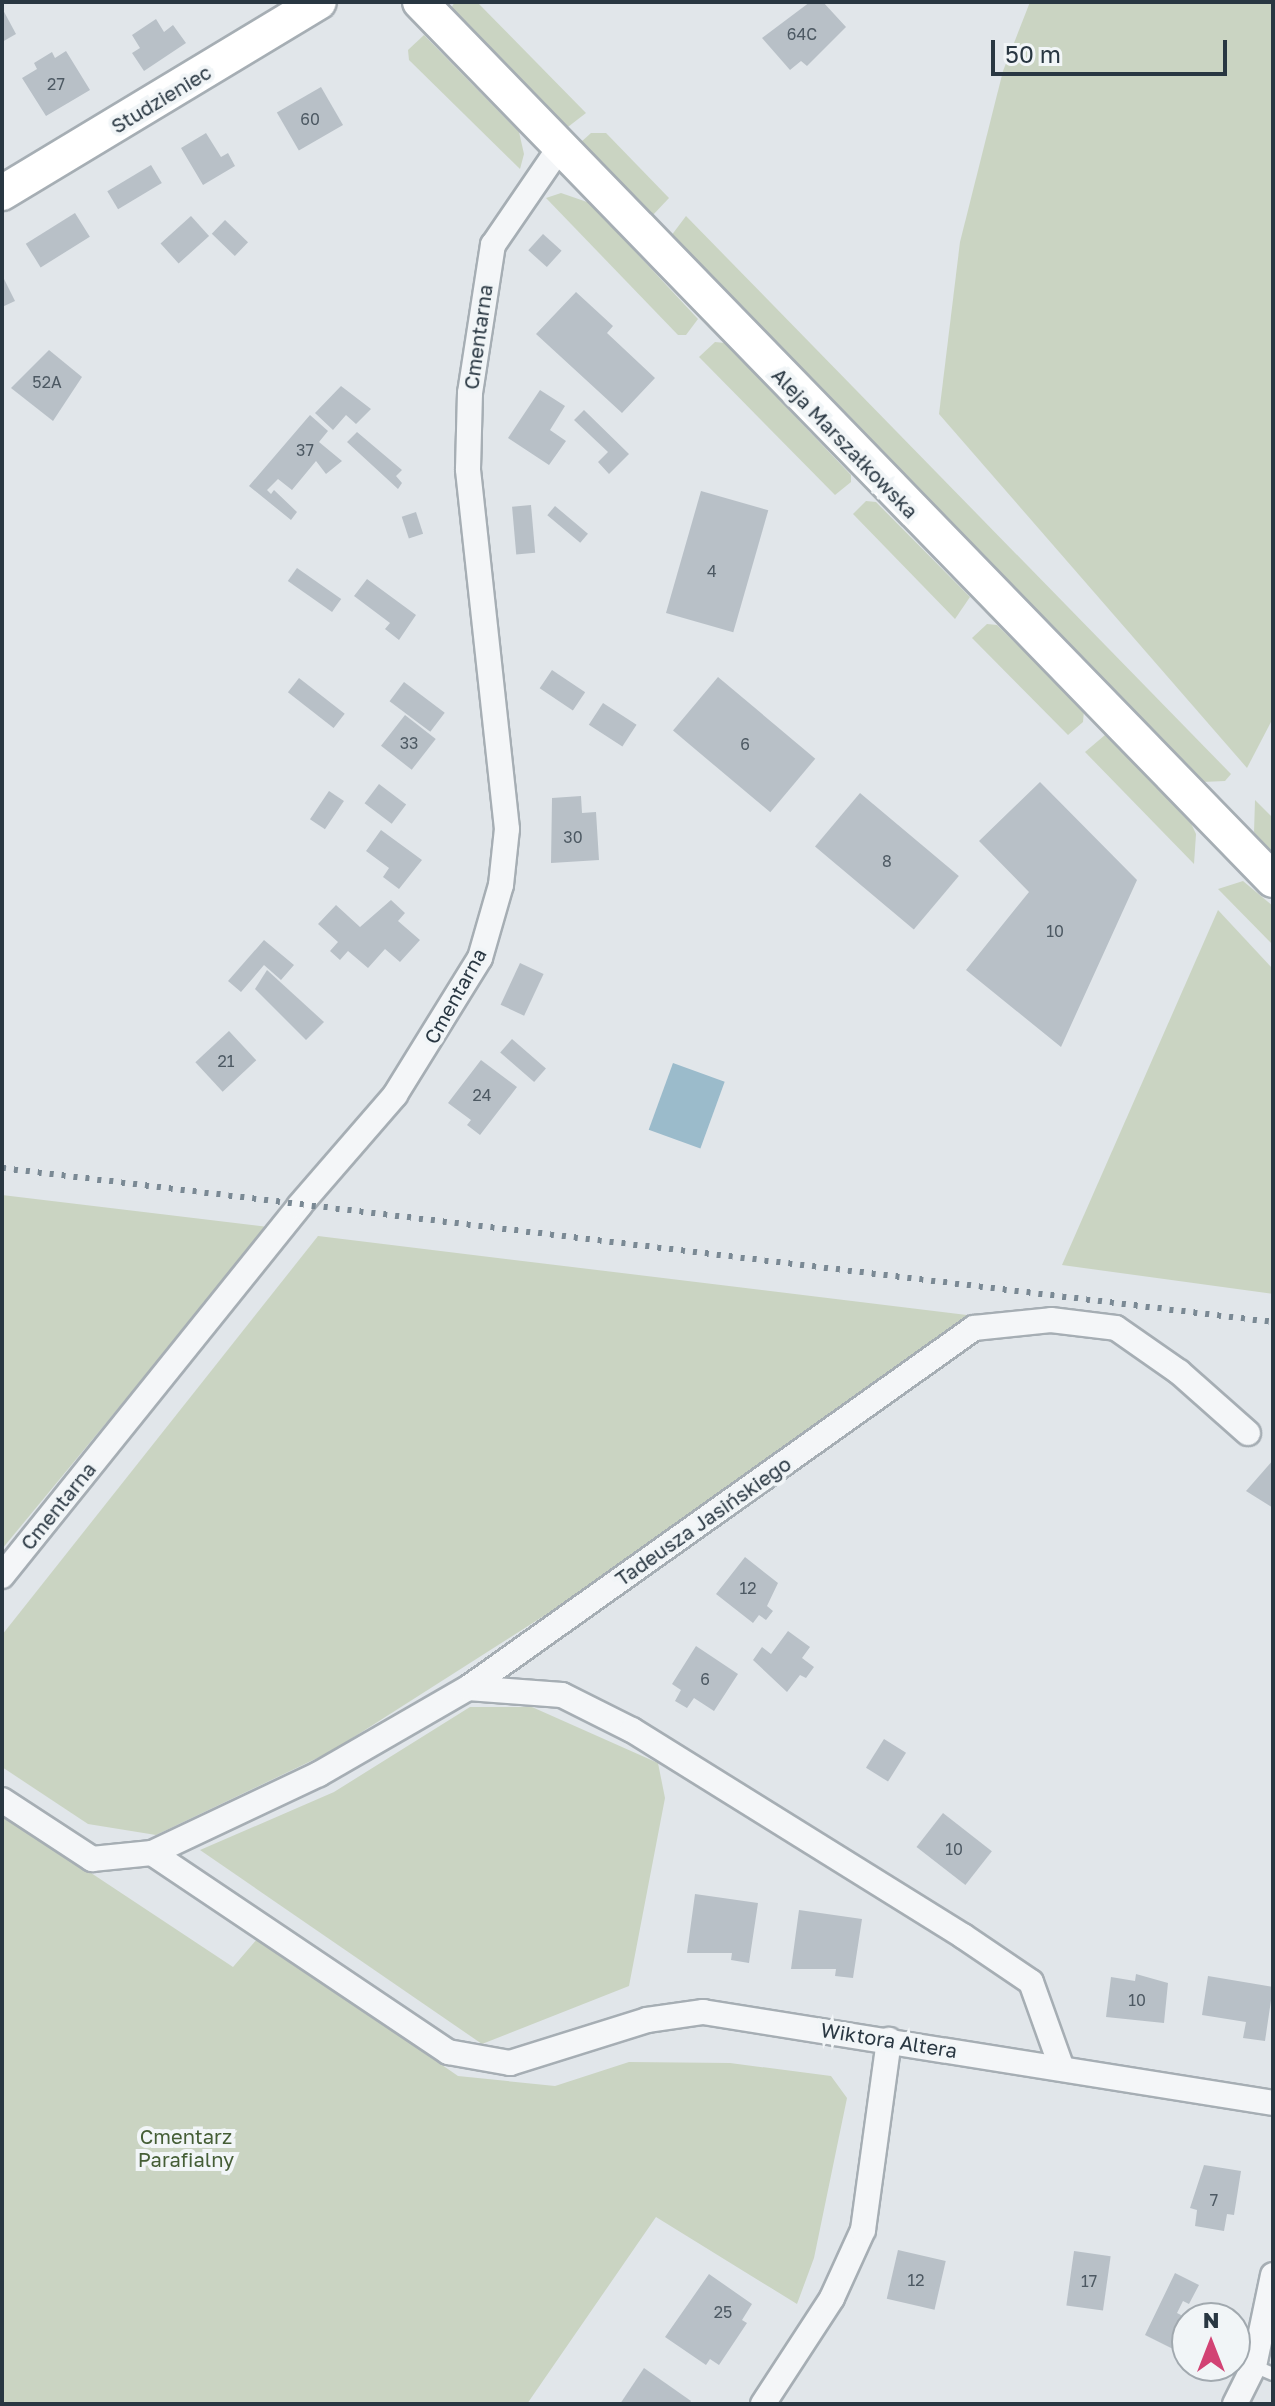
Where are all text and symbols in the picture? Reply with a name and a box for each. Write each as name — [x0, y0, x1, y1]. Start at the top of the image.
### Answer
house number: 64C — [787, 24, 817, 44]
scale bar — [995, 24, 1231, 74]
text: 50 m — [1005, 39, 1061, 68]
street label: Studzieniec — [107, 60, 215, 138]
house number: 27 — [47, 74, 65, 94]
house number: 60 — [300, 109, 320, 129]
street label: Cmentarna — [459, 283, 497, 391]
street label: Aleja Marszałkowska — [767, 363, 923, 523]
house number: 52A — [32, 372, 62, 392]
house number: 37 — [296, 440, 314, 460]
house number: 4 — [707, 561, 717, 581]
house number: 33 — [400, 733, 418, 753]
house number: 6 — [740, 734, 750, 754]
house number: 30 — [563, 827, 583, 847]
house number: 8 — [882, 851, 892, 871]
house number: 10 — [1046, 921, 1064, 941]
street label: Cmentarna — [419, 944, 491, 1048]
house number: 21 — [217, 1051, 235, 1071]
house number: 24 — [472, 1085, 492, 1105]
street label: Tadeusza Jasińskiego — [611, 1451, 795, 1591]
street label: Cmentarna — [15, 1457, 101, 1555]
house number: 12 — [739, 1578, 757, 1598]
house number: 6 — [700, 1669, 710, 1689]
house number: 10 — [945, 1839, 963, 1859]
house number: 10 — [1128, 1990, 1146, 2010]
street label: Wiktora Altera — [819, 2017, 959, 2063]
park label: Cmentarz Parafialny — [138, 2124, 234, 2171]
house number: 7 — [1210, 2190, 1218, 2210]
house number: 12 — [907, 2270, 925, 2290]
house number: 17 — [1081, 2271, 1097, 2291]
house number: 25 — [714, 2302, 732, 2322]
north arrow — [1171, 2302, 1251, 2382]
text: N — [1203, 2306, 1219, 2333]

